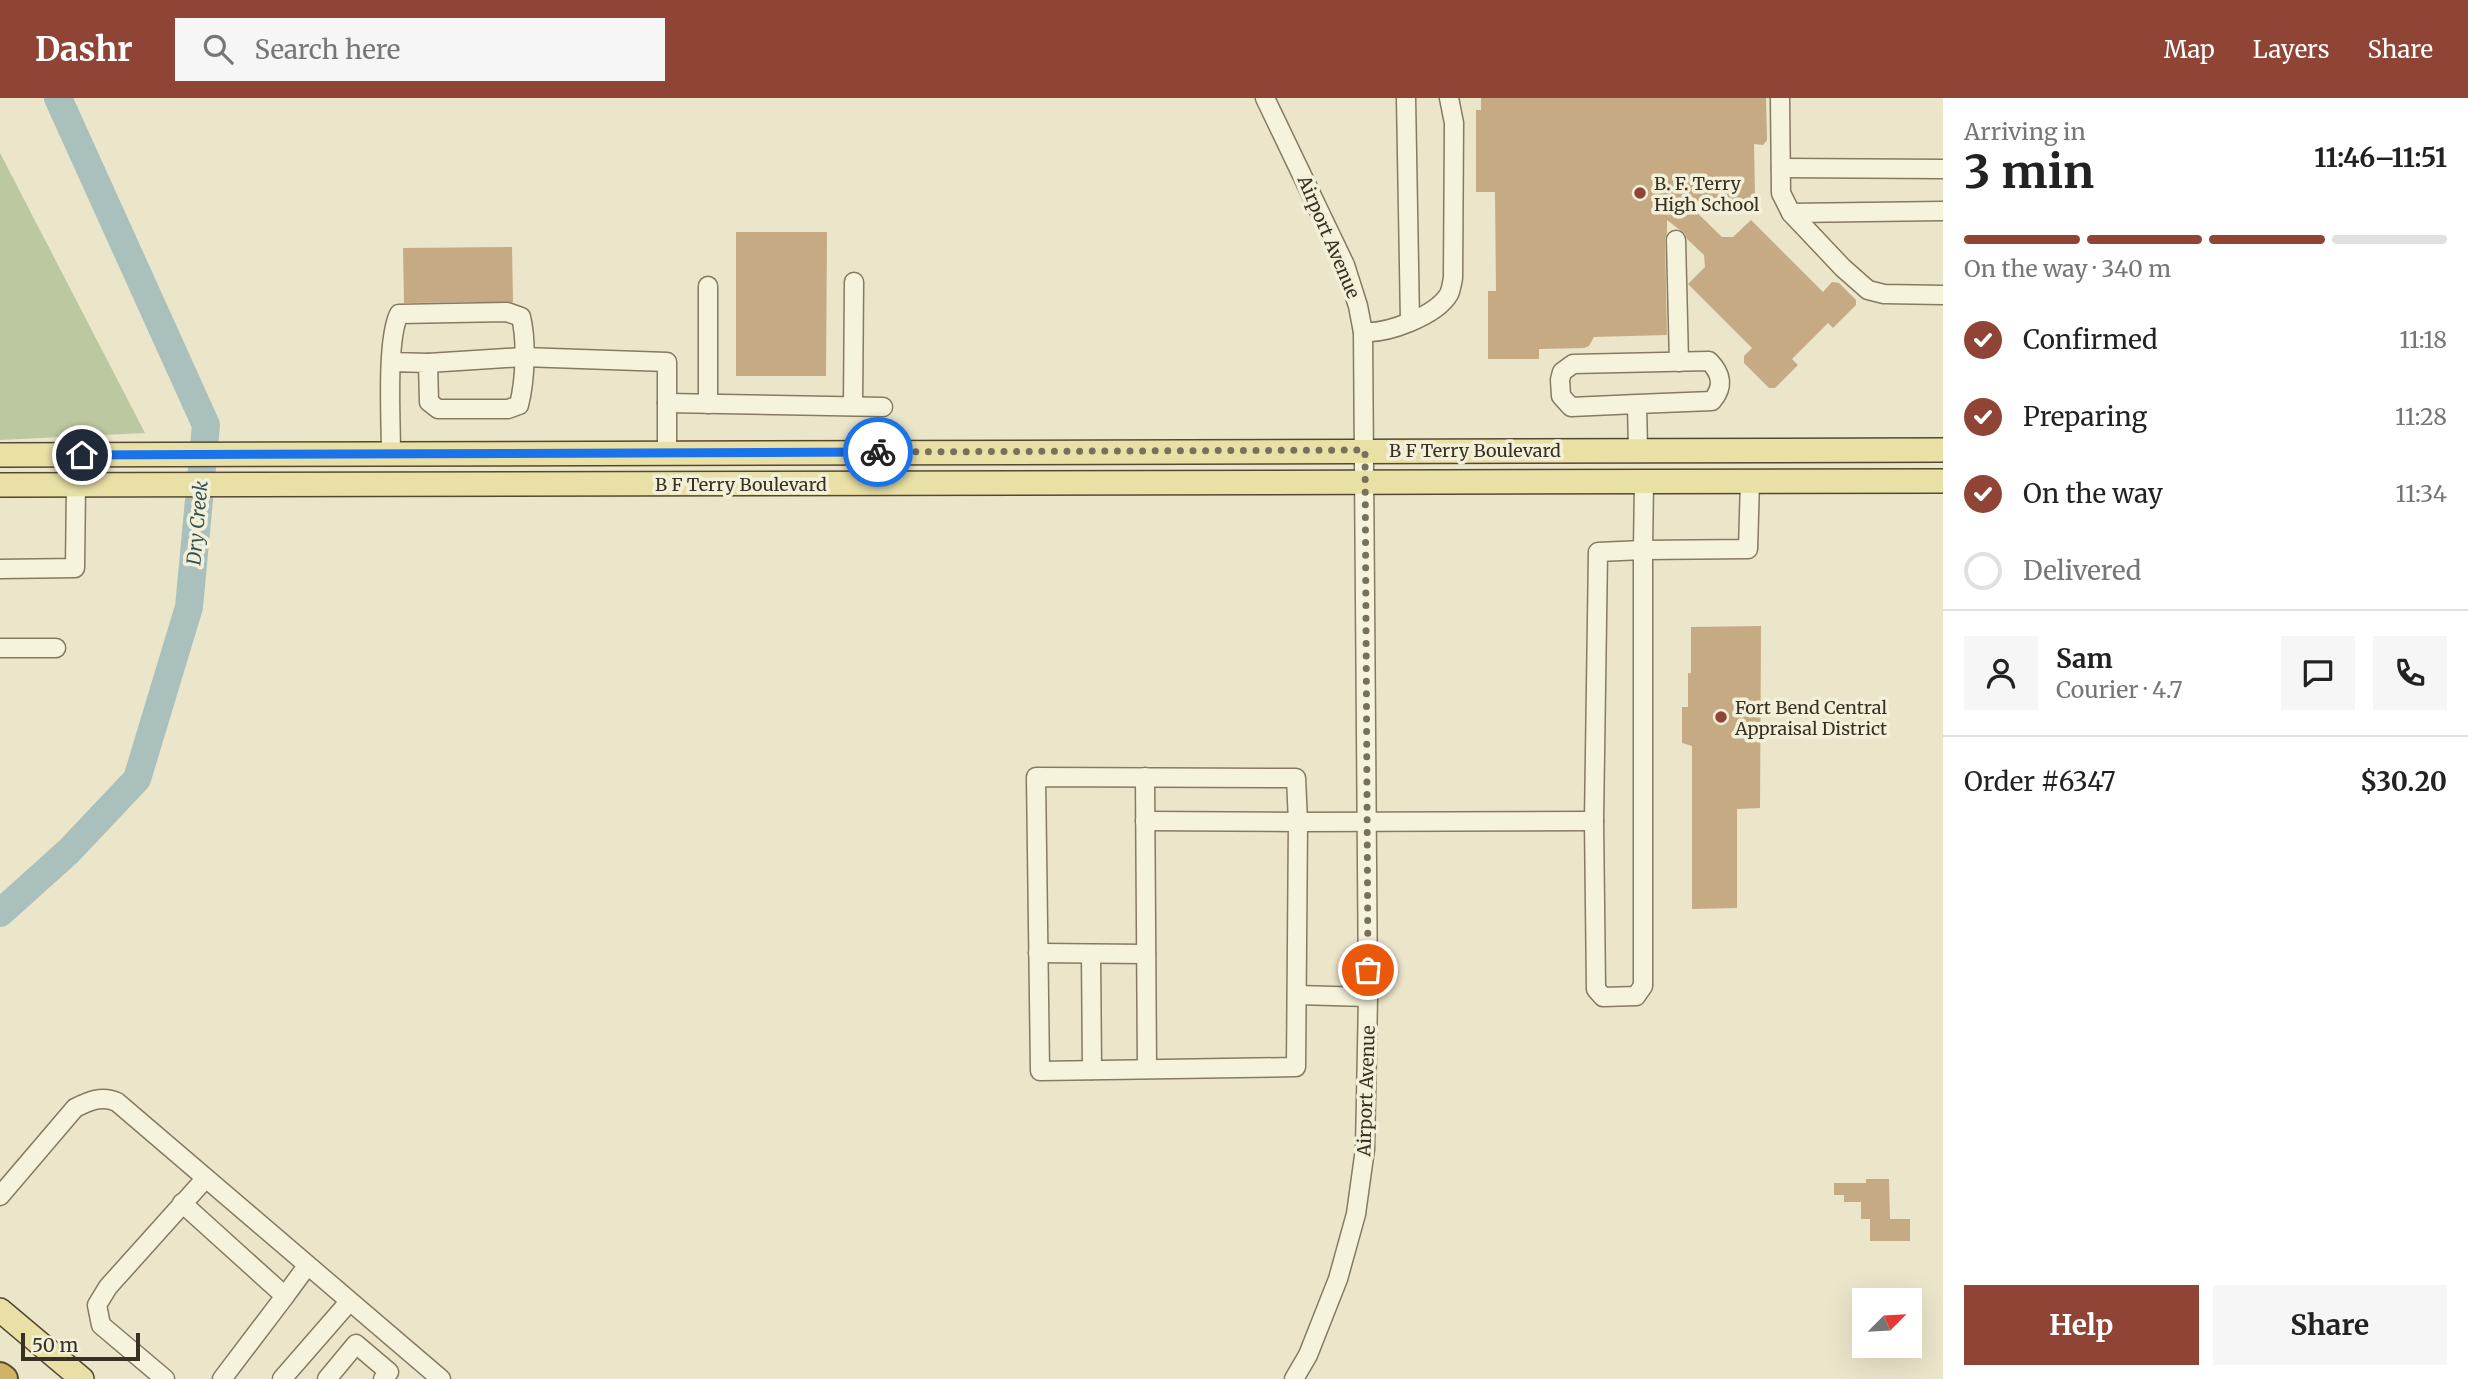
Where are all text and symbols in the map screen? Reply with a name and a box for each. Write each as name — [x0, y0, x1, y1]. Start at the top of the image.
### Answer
search box — [175, 18, 665, 81]
text: Dashr — [35, 29, 133, 70]
icon: search — [199, 30, 237, 68]
text: Search here — [255, 33, 400, 66]
text: Map — [2164, 34, 2215, 65]
text: Layers — [2253, 34, 2329, 65]
text: Share — [2367, 34, 2433, 65]
text: Arriving in — [1964, 117, 2086, 146]
text: 11:46–11:51 — [2314, 141, 2447, 174]
text: 3 min — [1964, 143, 2094, 201]
street label: Airport Avenue — [1292, 171, 1365, 302]
place label: B. F. Terry High School — [1654, 172, 1760, 216]
marker: B. F. Terry High School — [1632, 185, 1648, 201]
text: On the way · 340 m — [1964, 254, 2171, 283]
icon: check — [1964, 321, 2002, 359]
text: Confirmed — [2023, 323, 2158, 356]
text: 11:18 — [2399, 325, 2447, 354]
icon: check — [1964, 398, 2002, 436]
text: Preparing — [2023, 400, 2147, 433]
text: 11:28 — [2395, 402, 2447, 431]
courier — [843, 417, 913, 487]
pin — [52, 425, 112, 485]
icon: bike — [859, 433, 897, 471]
icon: home — [63, 436, 101, 474]
street label: B F Terry Boulevard — [1389, 439, 1561, 462]
street label: B F Terry Boulevard — [655, 473, 827, 496]
icon: check — [1964, 475, 2002, 513]
text: On the way — [2023, 477, 2163, 510]
water label: Dry Creek — [181, 479, 213, 567]
text: 11:34 — [2396, 479, 2447, 508]
text: Delivered — [2023, 554, 2142, 587]
button: person — [1964, 636, 2038, 710]
button: chat — [2281, 636, 2355, 710]
button: phone — [2373, 636, 2447, 710]
text: Sam — [2056, 642, 2113, 675]
text: Courier · 4.7 — [2056, 675, 2183, 704]
place label: Fort Bend Central Appraisal District — [1734, 696, 1887, 740]
marker: Fort Bend Central Appraisal District — [1713, 709, 1729, 725]
text: Order #6347 — [1964, 765, 2116, 798]
text: $30.20 — [2360, 765, 2447, 798]
pin — [1338, 940, 1398, 1000]
icon: bag — [1349, 951, 1387, 989]
street label: Airport Avenue — [1352, 1025, 1380, 1158]
button: Help — [1964, 1285, 2199, 1365]
button: Share — [2213, 1285, 2447, 1365]
north arrow — [1852, 1288, 1922, 1358]
map controls — [1852, 1288, 1922, 1358]
scale bar — [21, 1330, 140, 1362]
text: 50 m — [32, 1333, 78, 1357]

